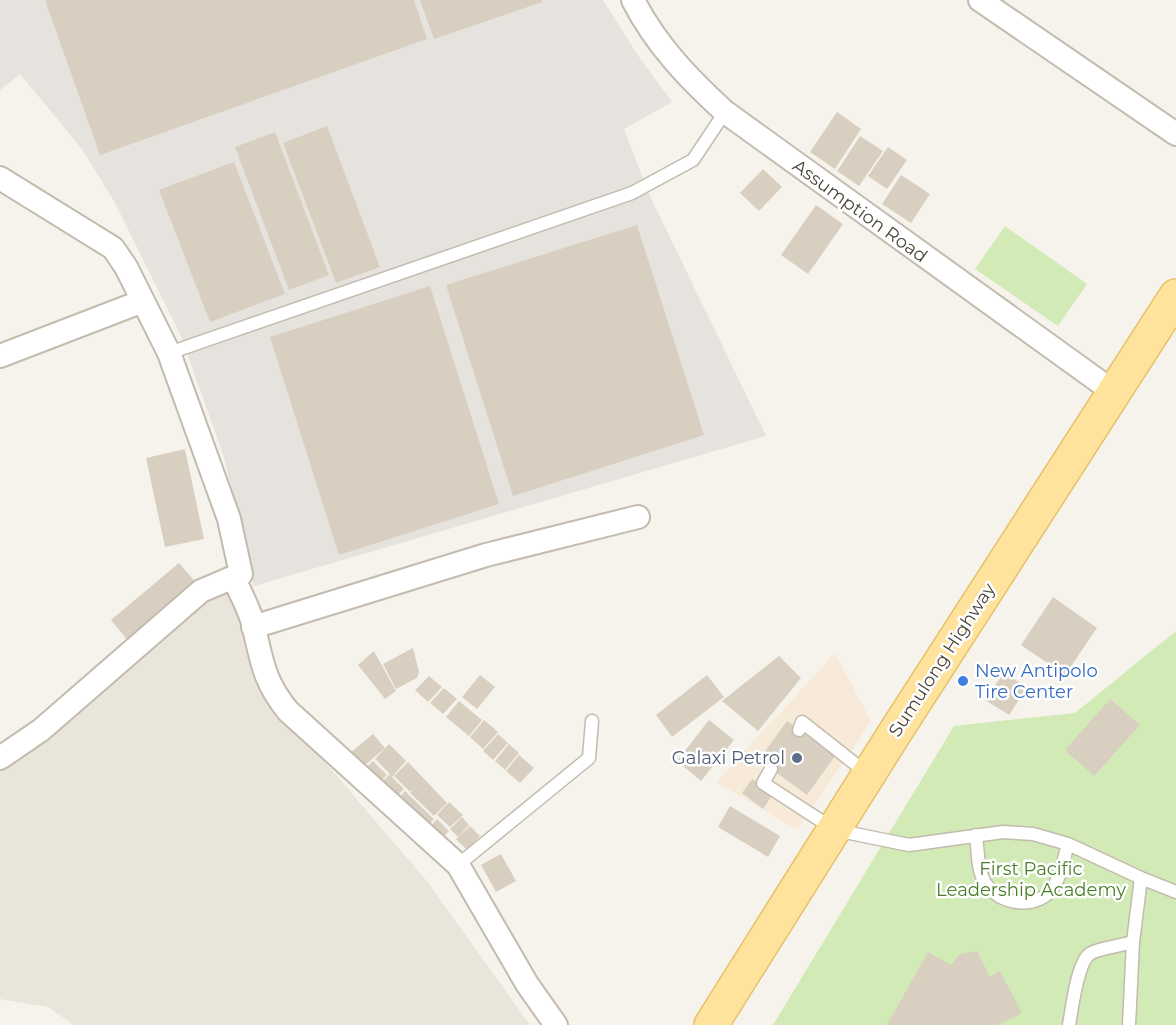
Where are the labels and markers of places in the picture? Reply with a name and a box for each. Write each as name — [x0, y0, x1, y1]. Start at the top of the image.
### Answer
place label: New Antipolo Tire Center — [975, 660, 1098, 703]
marker: New Antipolo Tire Center — [956, 674, 970, 688]
place label: Galaxi Petrol — [672, 747, 785, 769]
marker: Galaxi Petrol — [790, 751, 804, 765]

